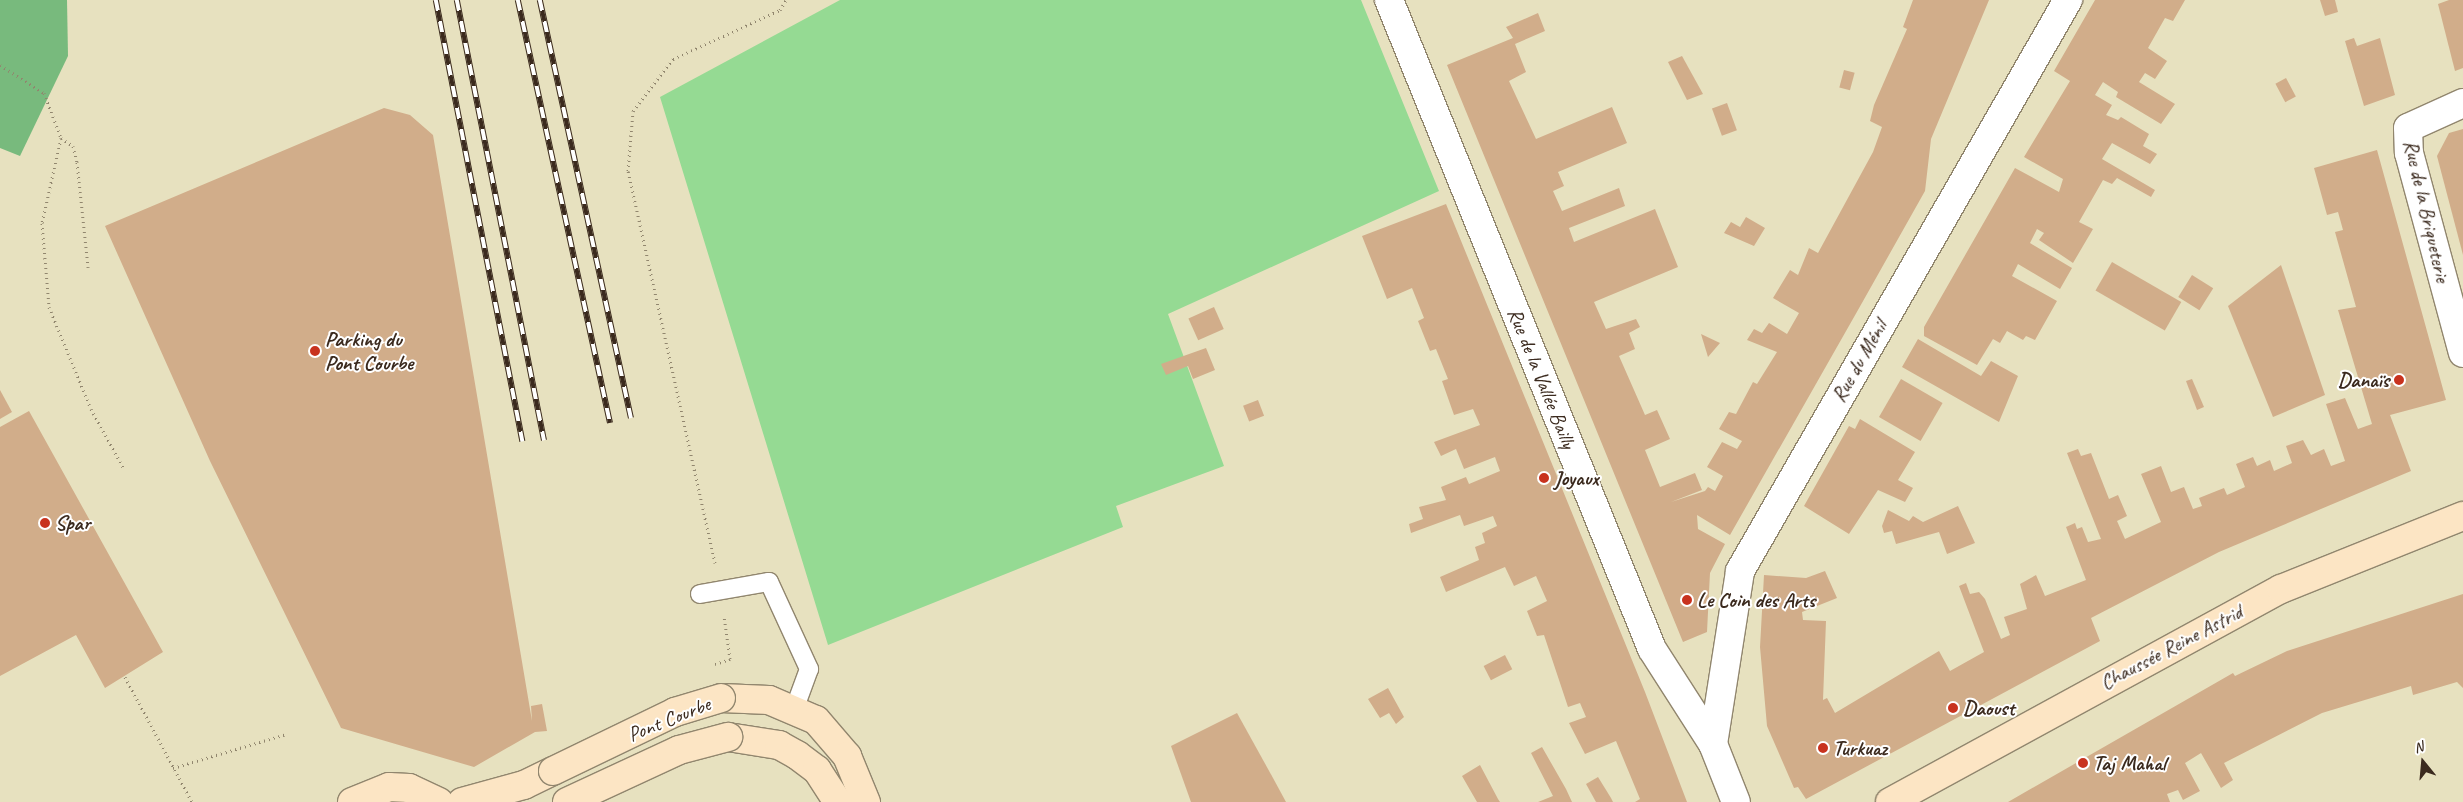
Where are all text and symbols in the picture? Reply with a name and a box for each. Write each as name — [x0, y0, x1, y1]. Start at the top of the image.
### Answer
street label: Rue de la Briqueterie — [2398, 137, 2456, 285]
street label: Rue de la Vallée Bailly — [1502, 303, 1582, 453]
street label: Rue du Ménil — [1826, 316, 1892, 406]
place label: Parking du Pont Courbe — [325, 326, 413, 376]
marker: Parking du Pont Courbe — [309, 345, 321, 357]
place label: Danaïs — [2338, 367, 2389, 393]
marker: Danaïs — [2393, 374, 2405, 386]
place label: Joyaux — [1554, 465, 1599, 491]
marker: Joyaux — [1538, 472, 1550, 484]
place label: Spar — [55, 510, 90, 536]
marker: Spar — [39, 517, 51, 529]
place label: Le Coin des Arts — [1697, 587, 1815, 613]
marker: Le Coin des Arts — [1681, 594, 1693, 606]
street label: Chaussée Reine Astrid — [2096, 599, 2246, 695]
street label: Pont Courbe — [624, 691, 714, 747]
place label: Daoust — [1963, 695, 2014, 721]
marker: Daoust — [1947, 702, 1959, 714]
place label: Turkuaz — [1833, 735, 1887, 761]
north arrow — [2398, 737, 2448, 787]
text: N — [2412, 738, 2425, 757]
marker: Turkuaz — [1817, 742, 1829, 754]
place label: Taj Mahal — [2093, 750, 2167, 776]
marker: Taj Mahal — [2077, 757, 2089, 769]

